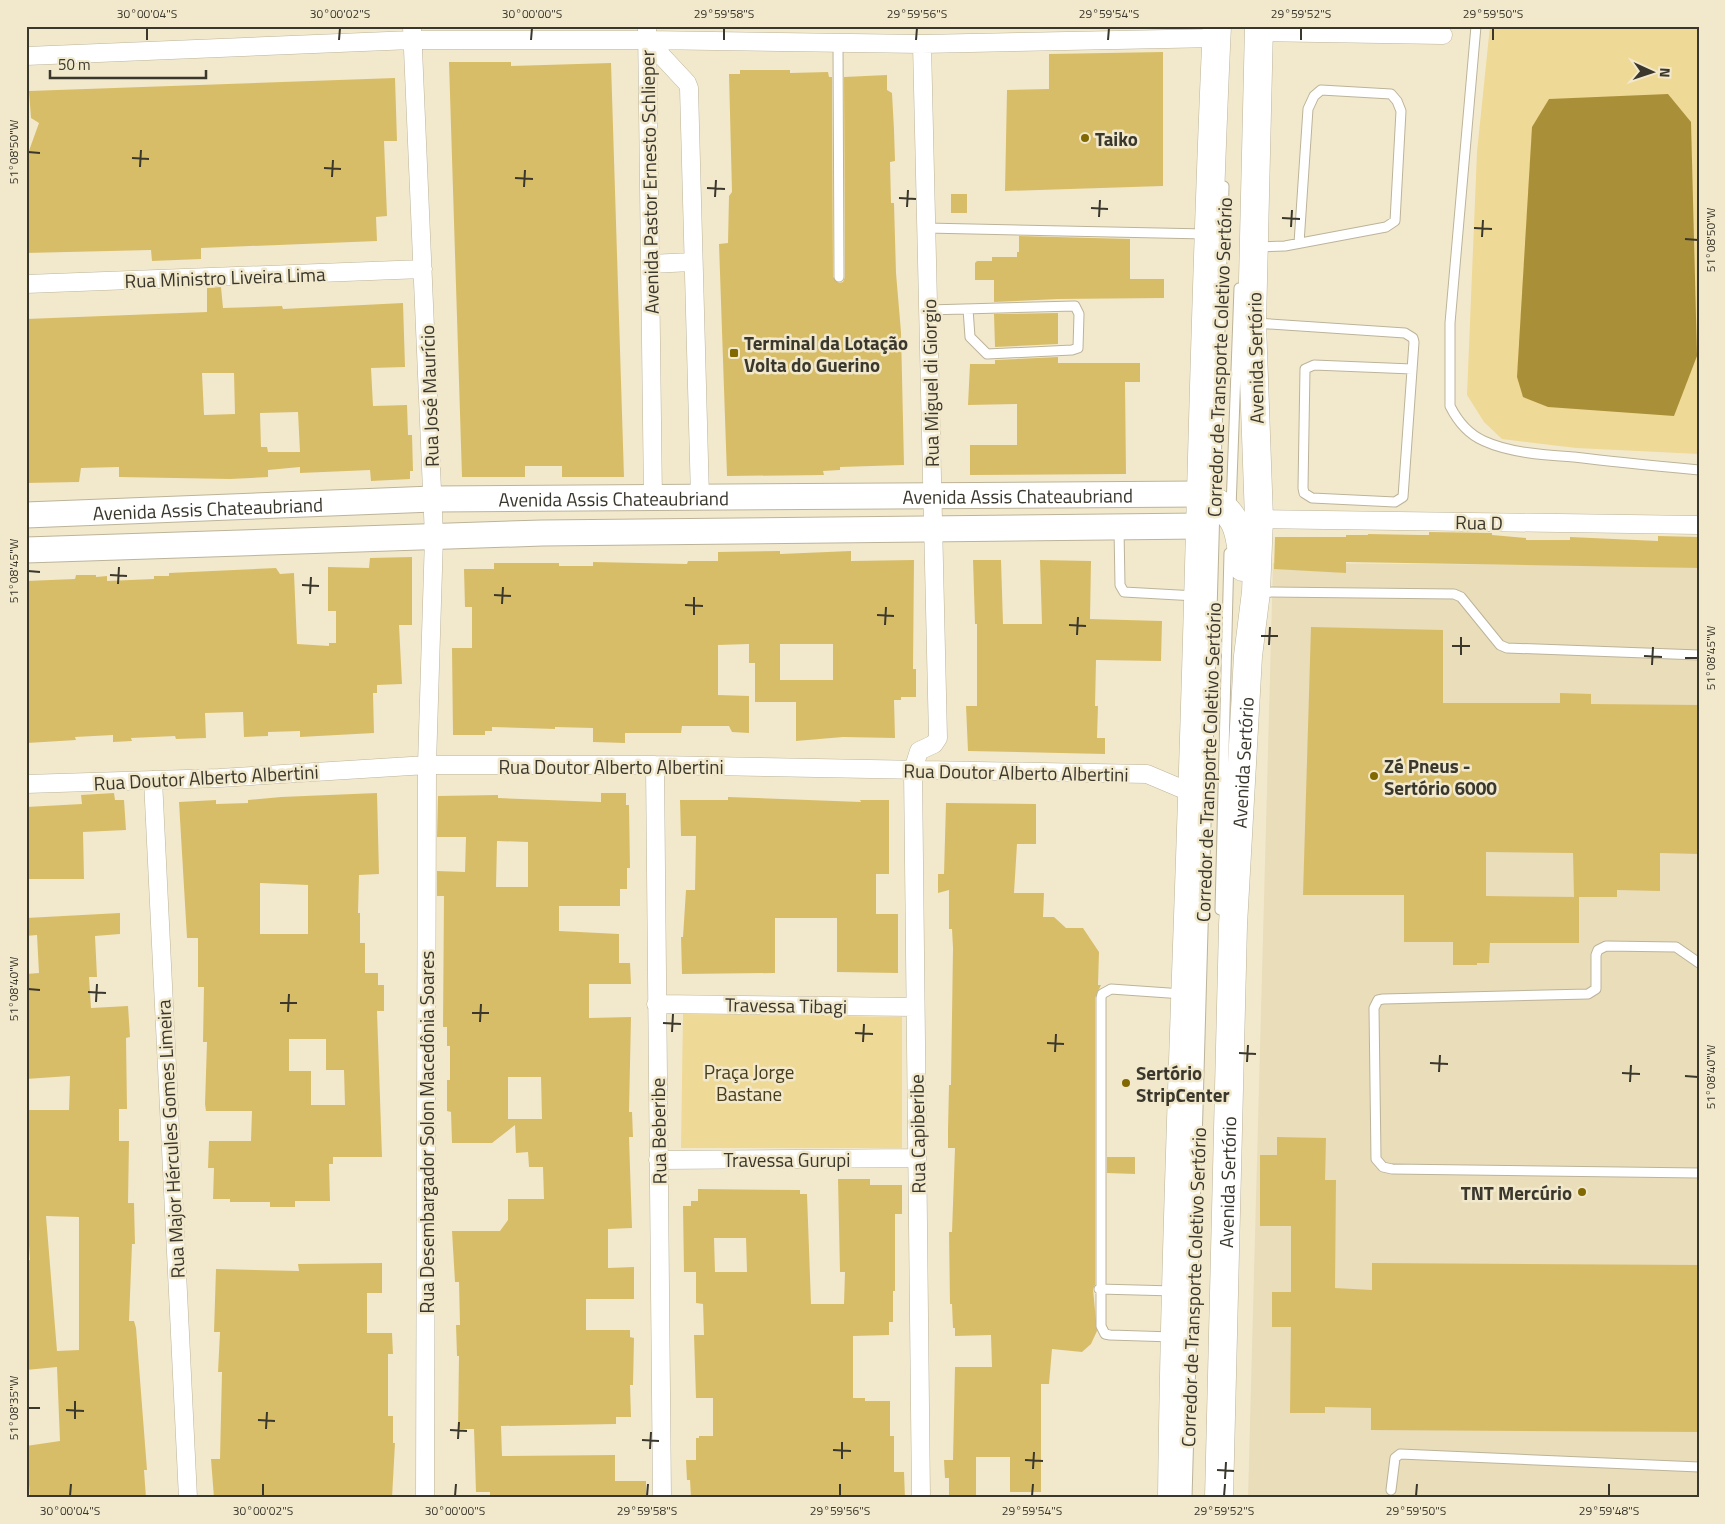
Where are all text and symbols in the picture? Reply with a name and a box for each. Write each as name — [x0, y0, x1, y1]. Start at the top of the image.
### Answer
text: 30°00'04"S — [117, 4, 177, 23]
text: 30°00'02"S — [310, 4, 370, 23]
text: 30°00'00"S — [502, 4, 562, 23]
text: 29°59'58"S — [694, 4, 754, 23]
text: 29°59'56"S — [887, 4, 947, 23]
text: 29°59'54"S — [1079, 4, 1139, 23]
text: 29°59'52"S — [1271, 4, 1331, 23]
text: 29°59'50"S — [1463, 4, 1523, 23]
scale bar — [50, 48, 206, 80]
north arrow — [1628, 48, 1678, 98]
street label: Avenida Pastor Ernesto Schlieper — [632, 49, 666, 314]
text: 50 m — [58, 53, 91, 76]
text: N — [1655, 67, 1676, 78]
text: 51°08'50"W — [4, 119, 23, 184]
place label: Taiko — [1095, 124, 1138, 153]
marker: Taiko — [1079, 132, 1091, 144]
street label: Corredor de Transporte Coletivo Sertório — [1199, 197, 1239, 517]
text: 51°08'50"W — [1701, 207, 1720, 272]
street label: Rua Ministro Liveira Lima — [124, 259, 326, 295]
street label: Avenida Sertório — [1239, 292, 1271, 424]
street label: Rua Miguel di Giorgio — [914, 299, 946, 467]
street label: Rua José Maurício — [412, 324, 446, 468]
place label: Terminal da Lotação Volta do Guerino — [744, 328, 908, 379]
marker: Terminal da Lotação Volta do Guerino — [728, 347, 740, 359]
street label: Avenida Assis Chateaubriand — [902, 480, 1133, 510]
street label: Avenida Assis Chateaubriand — [498, 483, 729, 513]
street label: Avenida Assis Chateaubriand — [92, 489, 324, 527]
street label: Rua D — [1455, 507, 1503, 537]
text: 51°08'45"W — [4, 538, 23, 603]
street label: Corredor de Transporte Coletivo Sertório — [1188, 602, 1228, 922]
text: 51°08'45"W — [1701, 625, 1720, 690]
street label: Avenida Sertório — [1224, 696, 1260, 829]
place label: Zé Pneus - Sertório 6000 — [1384, 751, 1497, 802]
street label: Rua Doutor Alberto Albertini — [498, 752, 724, 781]
street label: Rua Doutor Alberto Albertini — [903, 756, 1129, 788]
street label: Rua Doutor Alberto Albertini — [93, 757, 319, 797]
marker: Zé Pneus - Sertório 6000 — [1368, 770, 1380, 782]
street label: Rua Desembargador Solon Macedônia Soares — [412, 950, 441, 1313]
text: 51°08'40"W — [4, 956, 23, 1021]
street label: Travessa Tibagi — [725, 989, 847, 1021]
street label: Rua Major Hércules Gomes Limeira — [148, 998, 192, 1279]
text: 51°08'40"W — [1701, 1044, 1720, 1109]
park label: Praça Jorge Bastane — [704, 1057, 794, 1108]
place label: Sertório StripCenter — [1136, 1058, 1230, 1109]
street label: Rua Capiberibe — [901, 1074, 933, 1194]
street label: Rua Beberibe — [643, 1077, 673, 1185]
marker: Sertório StripCenter — [1120, 1077, 1132, 1089]
street label: Avenida Sertório — [1211, 1116, 1243, 1248]
street label: Corredor de Transporte Coletivo Sertório — [1173, 1127, 1213, 1447]
street label: Travessa Gurupi — [724, 1145, 850, 1174]
place label: TNT Mercúrio — [1461, 1178, 1572, 1207]
marker: TNT Mercúrio — [1576, 1186, 1588, 1198]
text: 51°08'35"W — [4, 1375, 23, 1440]
text: 30°00'04"S — [40, 1501, 100, 1520]
text: 30°00'02"S — [233, 1501, 293, 1520]
text: 30°00'00"S — [425, 1501, 485, 1520]
text: 29°59'58"S — [617, 1501, 677, 1520]
text: 29°59'56"S — [810, 1501, 870, 1520]
text: 29°59'54"S — [1002, 1501, 1062, 1520]
text: 29°59'52"S — [1194, 1501, 1254, 1520]
text: 29°59'50"S — [1386, 1501, 1446, 1520]
text: 29°59'48"S — [1579, 1501, 1639, 1520]

